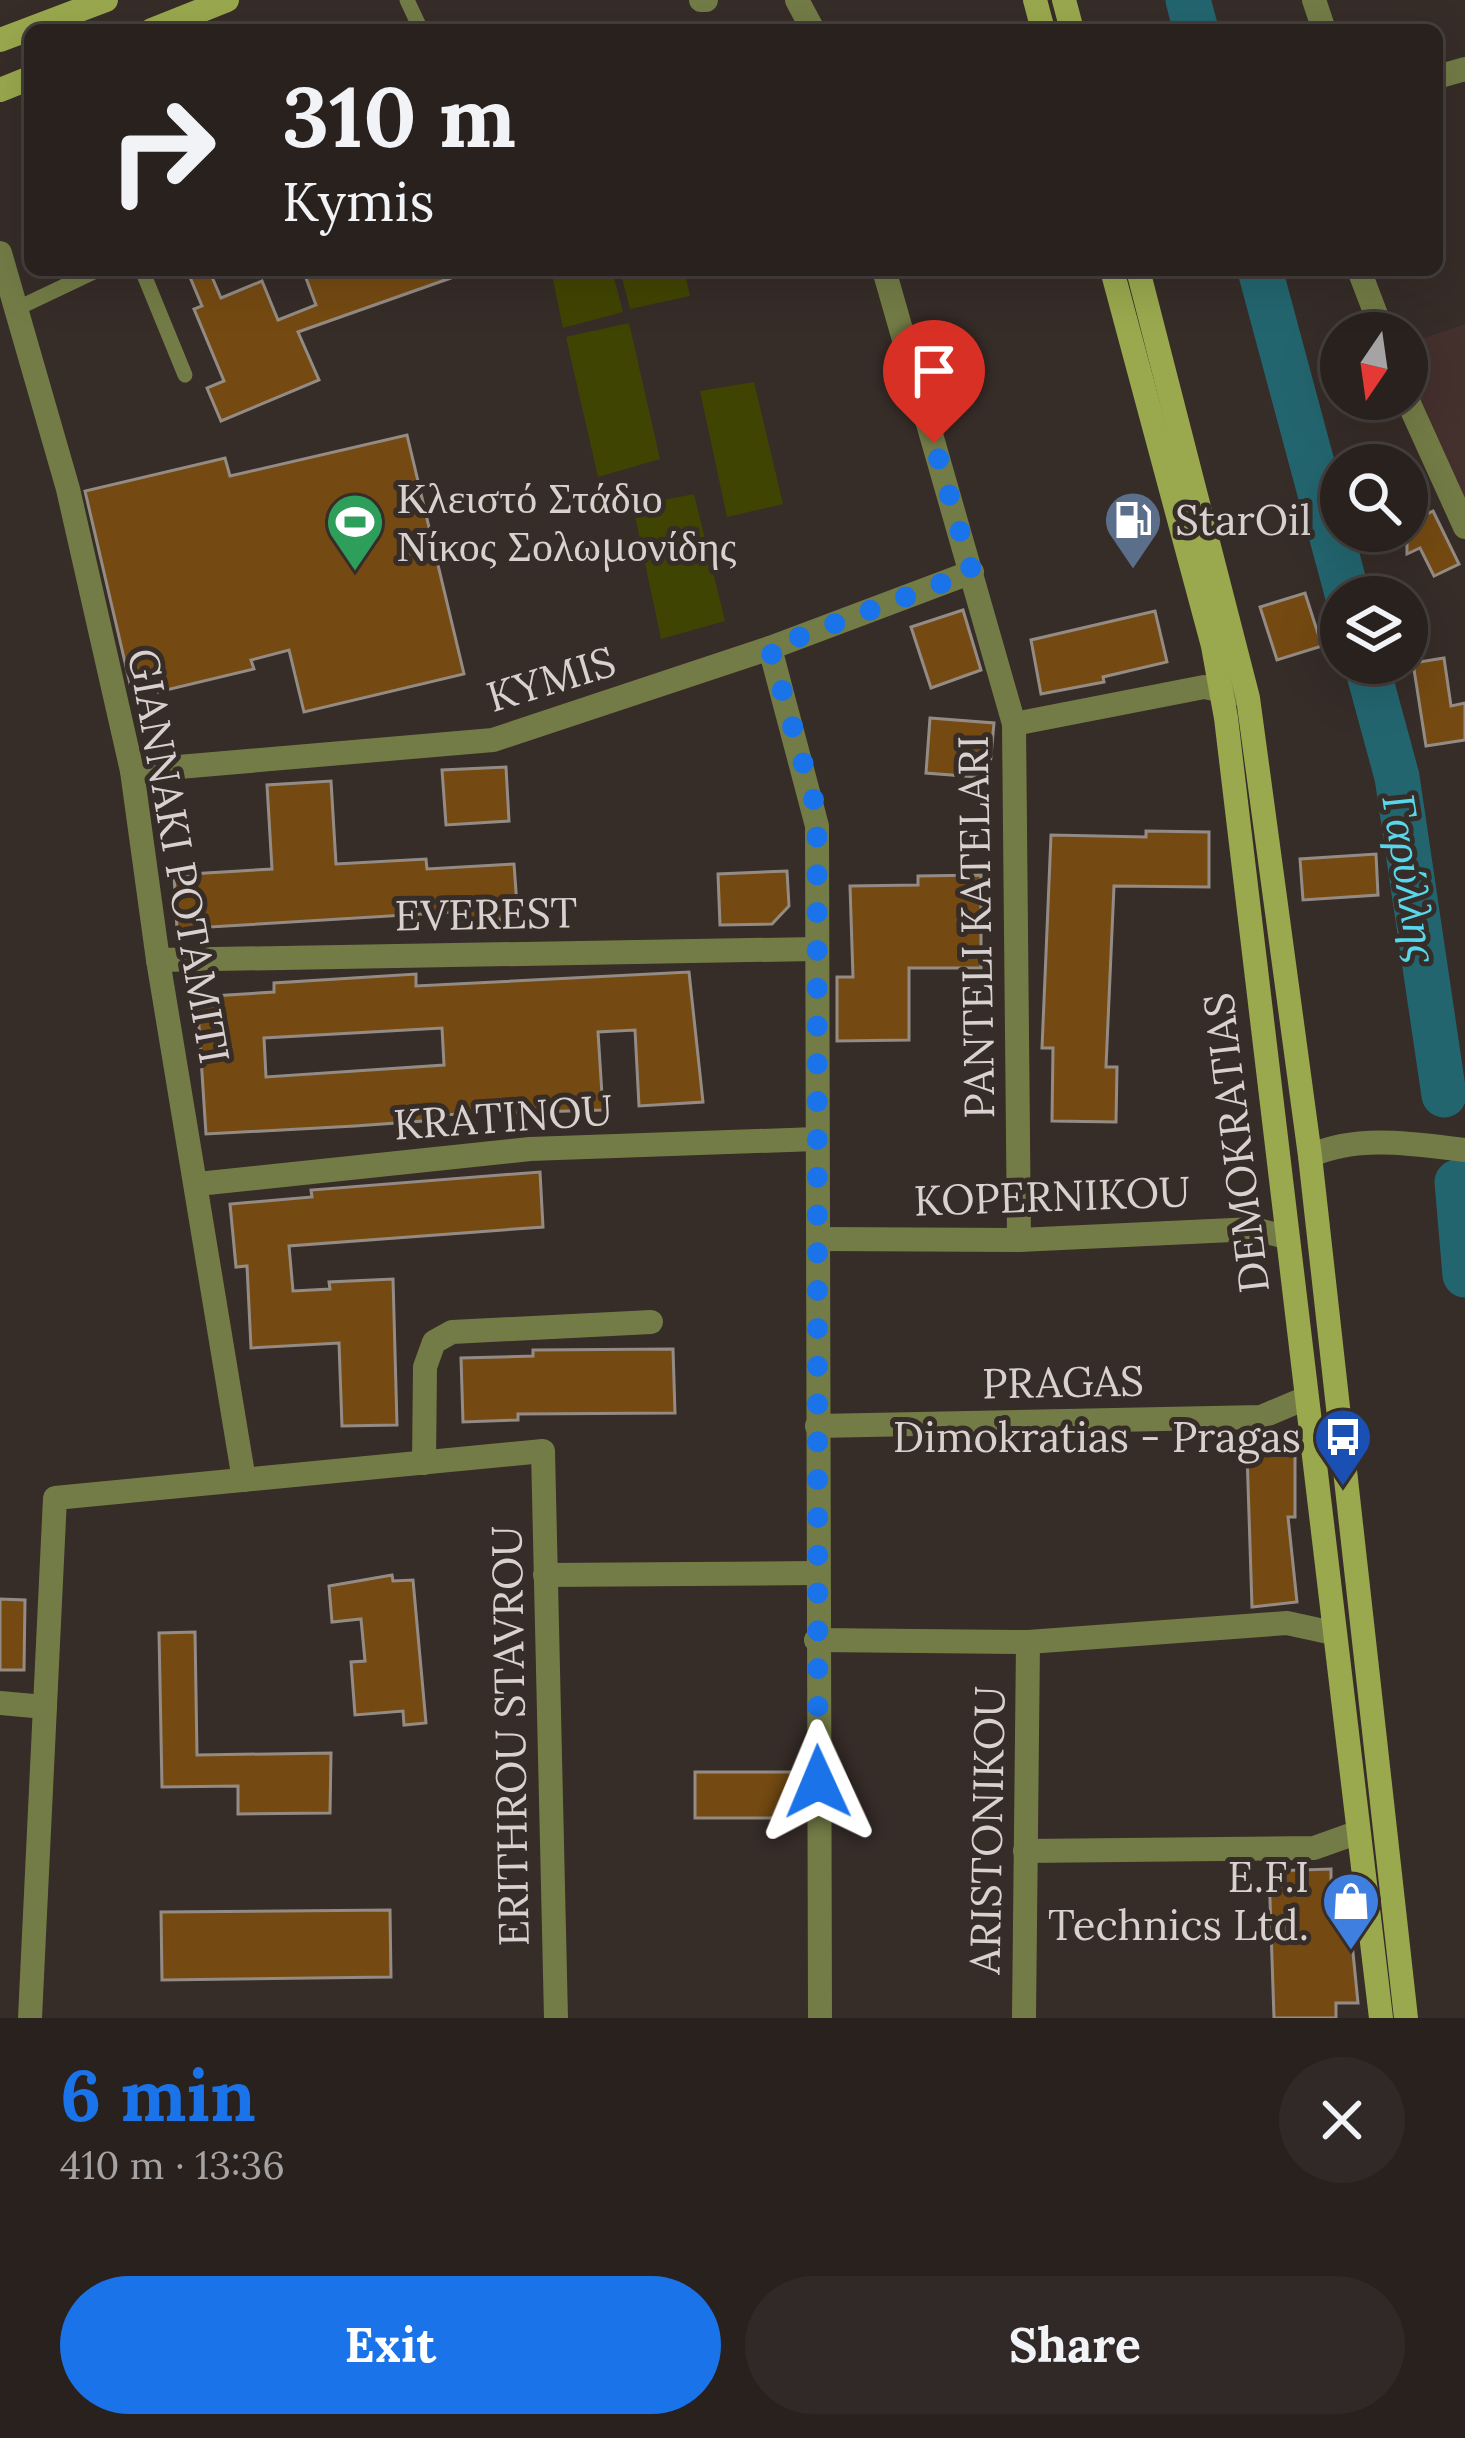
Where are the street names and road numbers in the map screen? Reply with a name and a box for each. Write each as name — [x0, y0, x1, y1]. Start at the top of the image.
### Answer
street label: KYMIS — [480, 634, 622, 724]
street label: GIANNAKI POTAMITI — [116, 644, 242, 1068]
street label: PANTELI KATELARI — [946, 735, 1006, 1119]
street label: EVEREST — [394, 885, 578, 943]
street label: DEMOKRATIAS — [1191, 990, 1281, 1296]
street label: KRATINOU — [391, 1082, 615, 1152]
street label: KOPERNIKOU — [913, 1164, 1191, 1228]
street label: PRAGAS — [982, 1354, 1144, 1410]
street label: ERITHROU STAVROU — [479, 1525, 541, 1947]
street label: ARISTONIKOU — [957, 1685, 1017, 1976]

